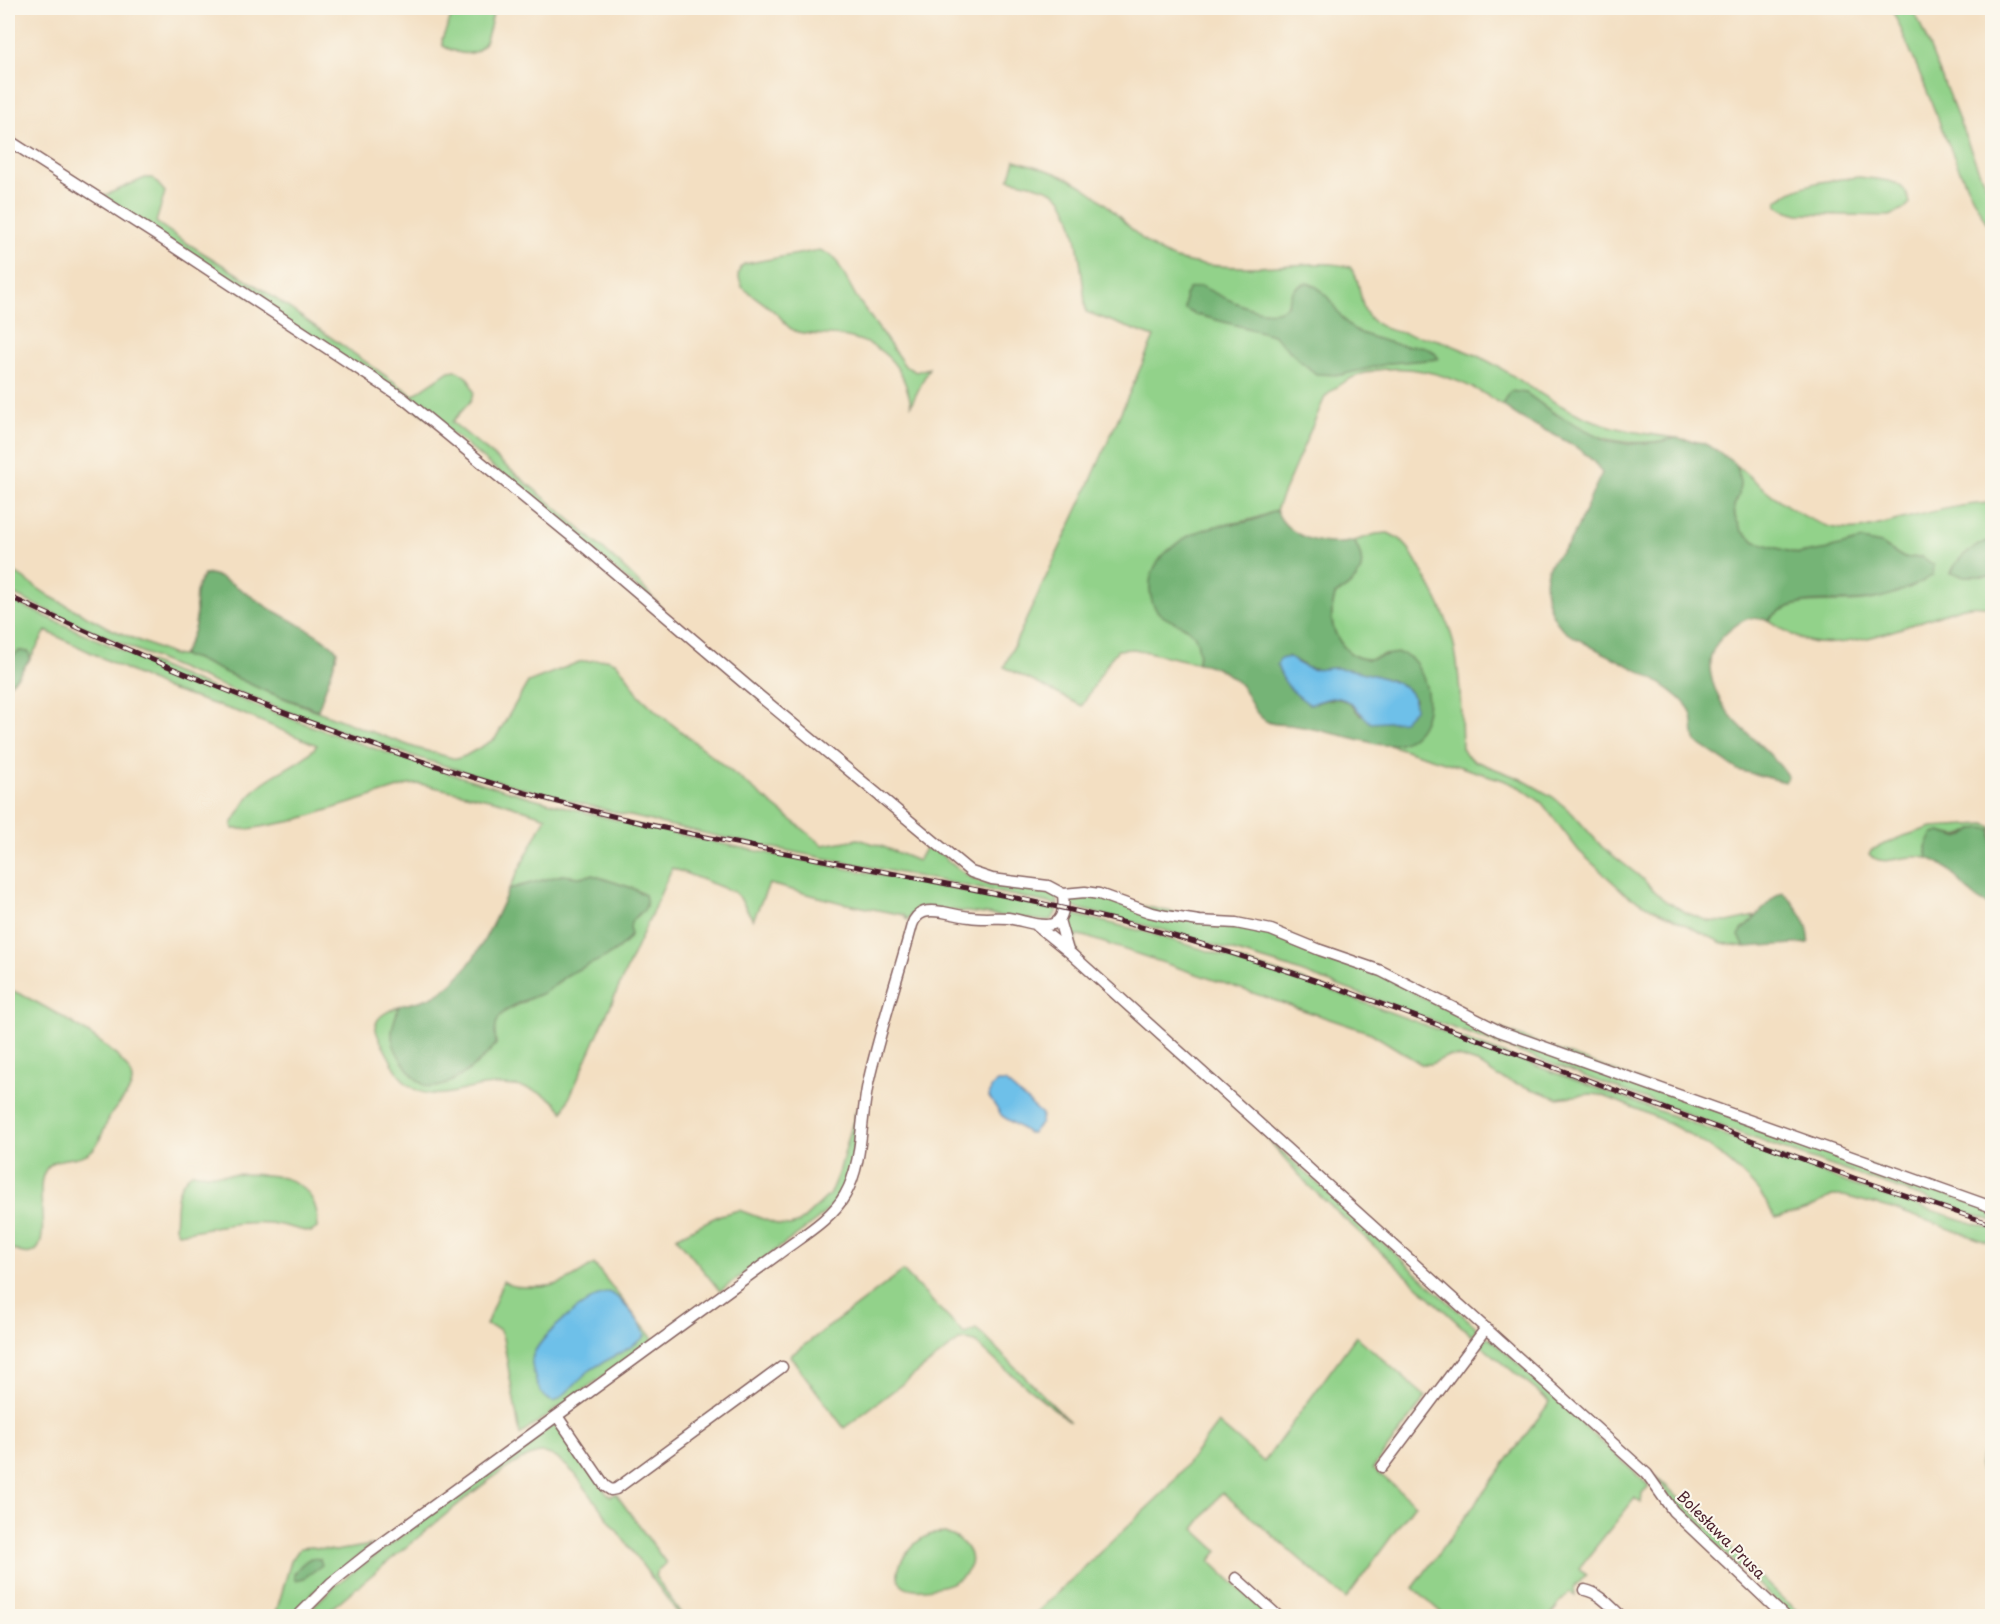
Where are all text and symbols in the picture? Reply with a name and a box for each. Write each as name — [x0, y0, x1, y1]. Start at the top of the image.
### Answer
street label: Bolesława Prusa — [1672, 1484, 1772, 1584]

